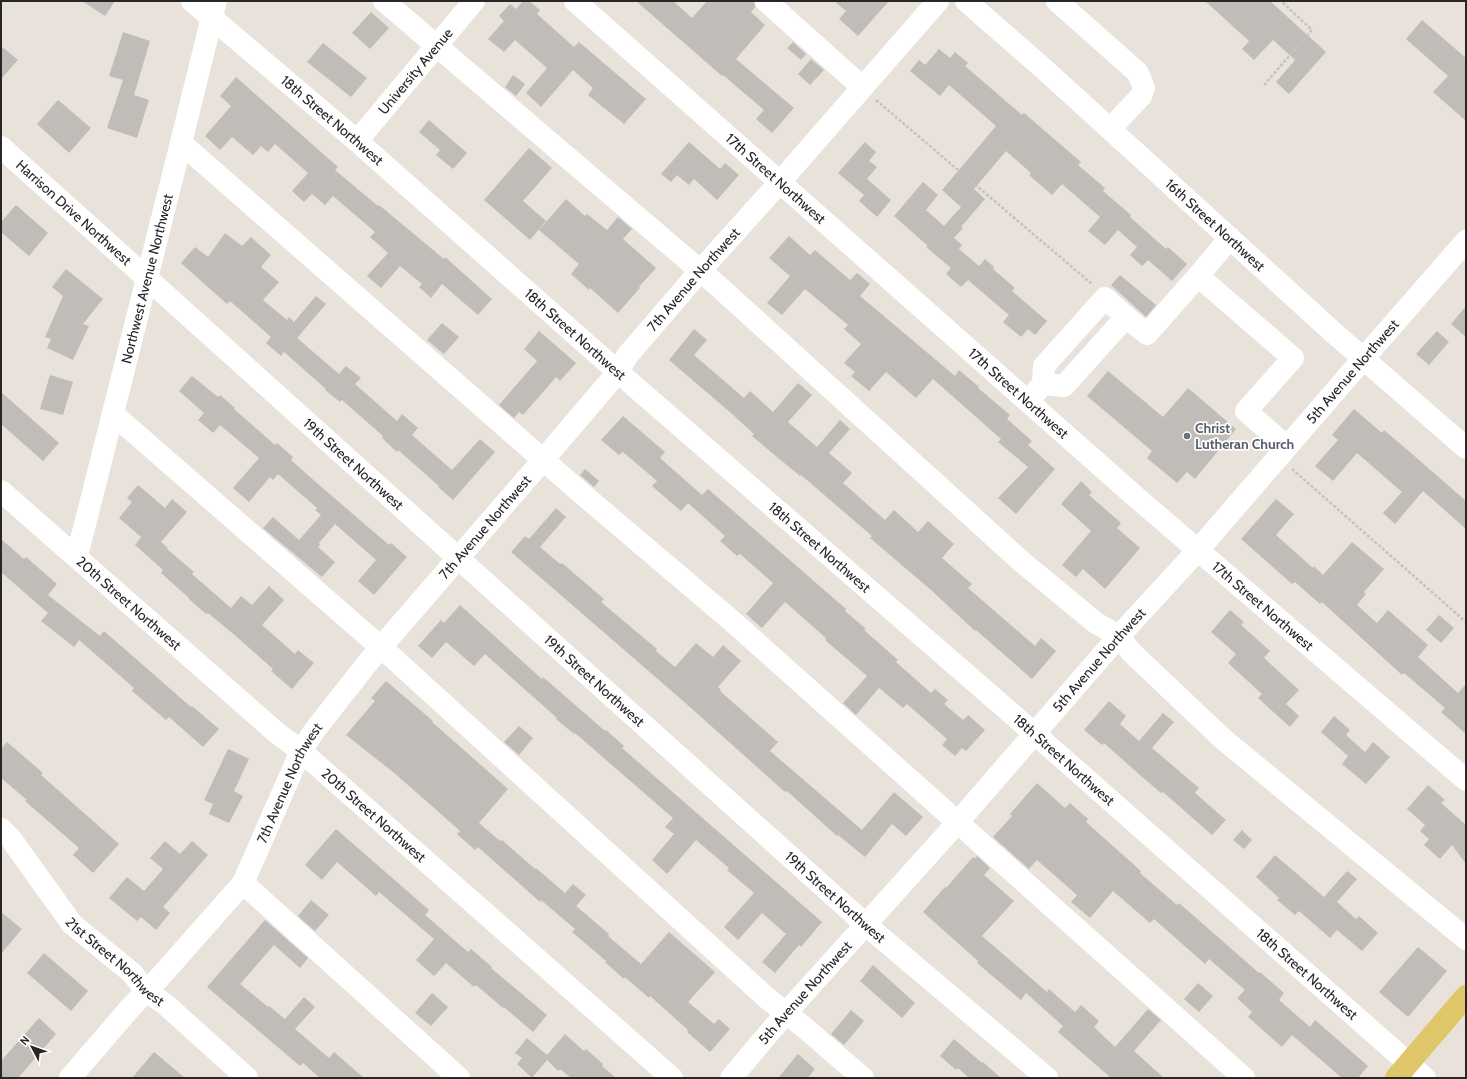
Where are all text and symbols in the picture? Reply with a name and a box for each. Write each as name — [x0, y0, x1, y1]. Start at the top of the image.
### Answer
street label: University Avenue — [374, 24, 457, 118]
street label: 18th Street Northwest — [277, 71, 387, 169]
street label: 17th Street Northwest — [722, 129, 830, 228]
street label: Harrison Drive Northwest — [12, 156, 136, 269]
street label: 16th Street Northwest — [1161, 175, 1269, 275]
street label: Northwest Avenue Northwest — [117, 192, 177, 365]
street label: 7th Avenue Northwest — [643, 224, 744, 335]
street label: 18th Street Northwest — [521, 285, 630, 384]
street label: 5th Avenue Northwest — [1302, 315, 1403, 427]
street label: 17th Street Northwest — [965, 344, 1073, 443]
street label: 19th Street Northwest — [299, 414, 408, 514]
place label: Christ Lutheran Church — [1195, 419, 1294, 453]
marker: Christ Lutheran Church — [1182, 431, 1192, 441]
street label: 7th Avenue Northwest — [435, 471, 535, 583]
street label: 18th Street Northwest — [765, 498, 875, 596]
street label: 20th Street Northwest — [73, 552, 185, 654]
street label: 17th Street Northwest — [1208, 557, 1318, 655]
street label: 5th Avenue Northwest — [1048, 604, 1150, 716]
street label: 19th Street Northwest — [540, 631, 649, 731]
street label: 18th Street Northwest — [1010, 710, 1119, 809]
street label: 7th Avenue Northwest — [253, 719, 326, 846]
street label: 20th Street Northwest — [318, 764, 430, 866]
street label: 19th Street Northwest — [781, 847, 890, 947]
street label: 21st Street Northwest — [61, 914, 168, 1010]
street label: 18th Street Northwest — [1253, 924, 1362, 1024]
street label: 5th Avenue Northwest — [754, 937, 856, 1048]
north arrow — [12, 1027, 52, 1067]
text: N — [17, 1033, 32, 1048]

